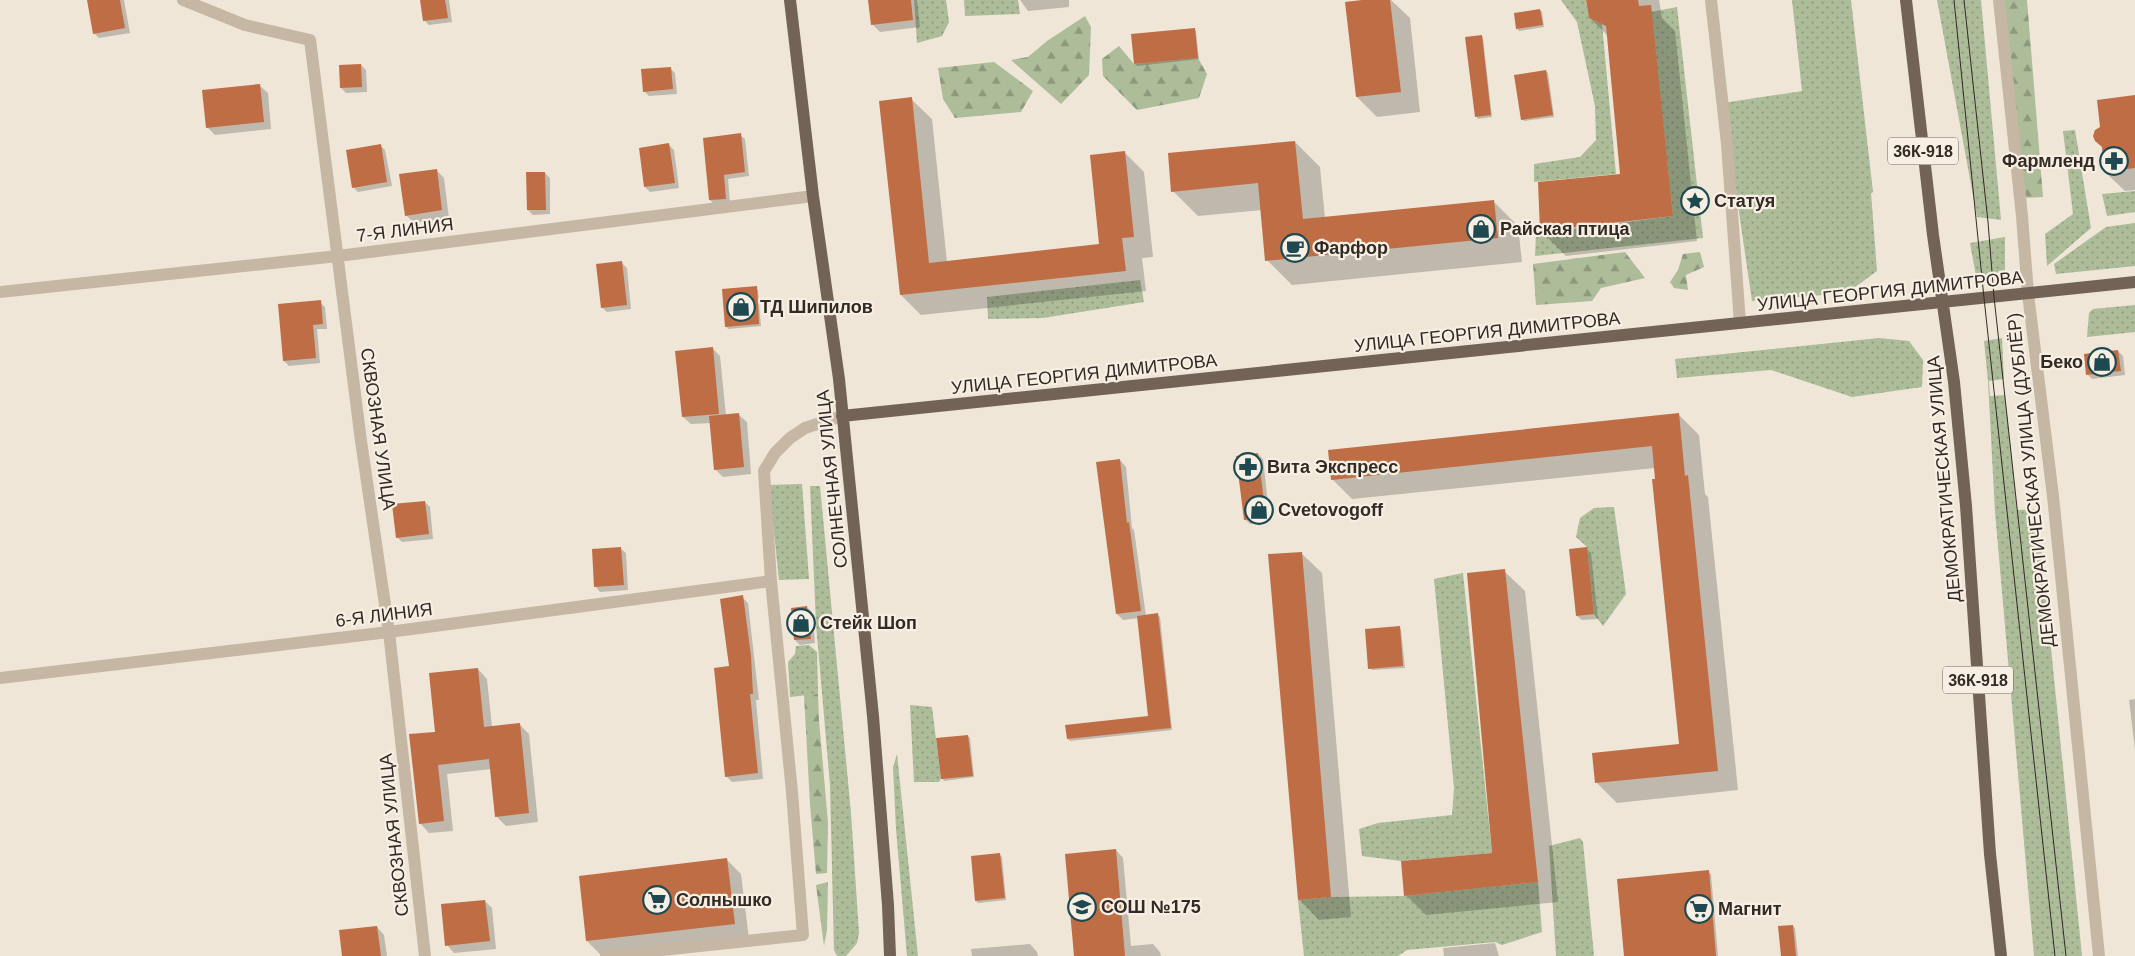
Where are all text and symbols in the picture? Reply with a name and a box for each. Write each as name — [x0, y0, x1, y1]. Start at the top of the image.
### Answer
road number: 36К-918 — [1888, 138, 1958, 164]
pharmacy icon: Фармленд — [2099, 146, 2129, 176]
place label: Фармленд — [2002, 151, 2096, 171]
place icon: Статуя — [1680, 186, 1710, 216]
place label: Статуя — [1714, 191, 1775, 211]
street label: 7-Я ЛИНИЯ — [355, 214, 455, 246]
shop icon: Райская птица — [1466, 214, 1496, 244]
place label: Райская птица — [1500, 219, 1630, 239]
cafe icon: Фарфор — [1280, 233, 1310, 263]
place label: Фарфор — [1314, 238, 1388, 258]
street label: УЛИЦА ГЕОРГИЯ ДИМИТРОВА — [1756, 267, 2024, 315]
shop icon: ТД Шипилов — [726, 292, 756, 322]
place label: ТД Шипилов — [760, 297, 873, 317]
street label: УЛИЦА ГЕОРГИЯ ДИМИТРОВА — [1353, 308, 1621, 356]
street label: ДЕМОКРАТИЧЕСКАЯ УЛИЦА (ДУБЛЁР) — [2004, 312, 2058, 648]
street label: СКВОЗНАЯ УЛИЦА — [357, 347, 399, 511]
shop icon: Беко — [2087, 347, 2117, 377]
street label: УЛИЦА ГЕОРГИЯ ДИМИТРОВА — [950, 350, 1218, 398]
place label: Беко — [2040, 352, 2083, 372]
street label: ДЕМОКРАТИЧЕСКАЯ УЛИЦА — [1923, 355, 1965, 603]
street label: СОЛНЕЧНАЯ УЛИЦА — [813, 389, 851, 569]
pharmacy icon: Вита Экспресс — [1233, 452, 1263, 482]
place label: Вита Экспресс — [1267, 457, 1398, 477]
shop icon: Cvetovogoff — [1244, 495, 1274, 525]
place label: Cvetovogoff — [1278, 500, 1384, 520]
street label: 6-Я ЛИНИЯ — [334, 599, 434, 631]
shop icon: Стейк Шоп — [786, 608, 816, 638]
place label: Стейк Шоп — [820, 613, 917, 633]
road number: 36К-918 — [1943, 666, 2013, 694]
street label: СКВОЗНАЯ УЛИЦА — [375, 753, 413, 917]
supermarket icon: Солнышко — [642, 885, 672, 915]
place label: Солнышко — [676, 890, 772, 910]
school or university icon: СОШ №175 — [1067, 892, 1097, 922]
supermarket icon: Магнит — [1684, 894, 1714, 924]
place label: СОШ №175 — [1101, 897, 1201, 917]
place label: Магнит — [1718, 899, 1782, 919]

